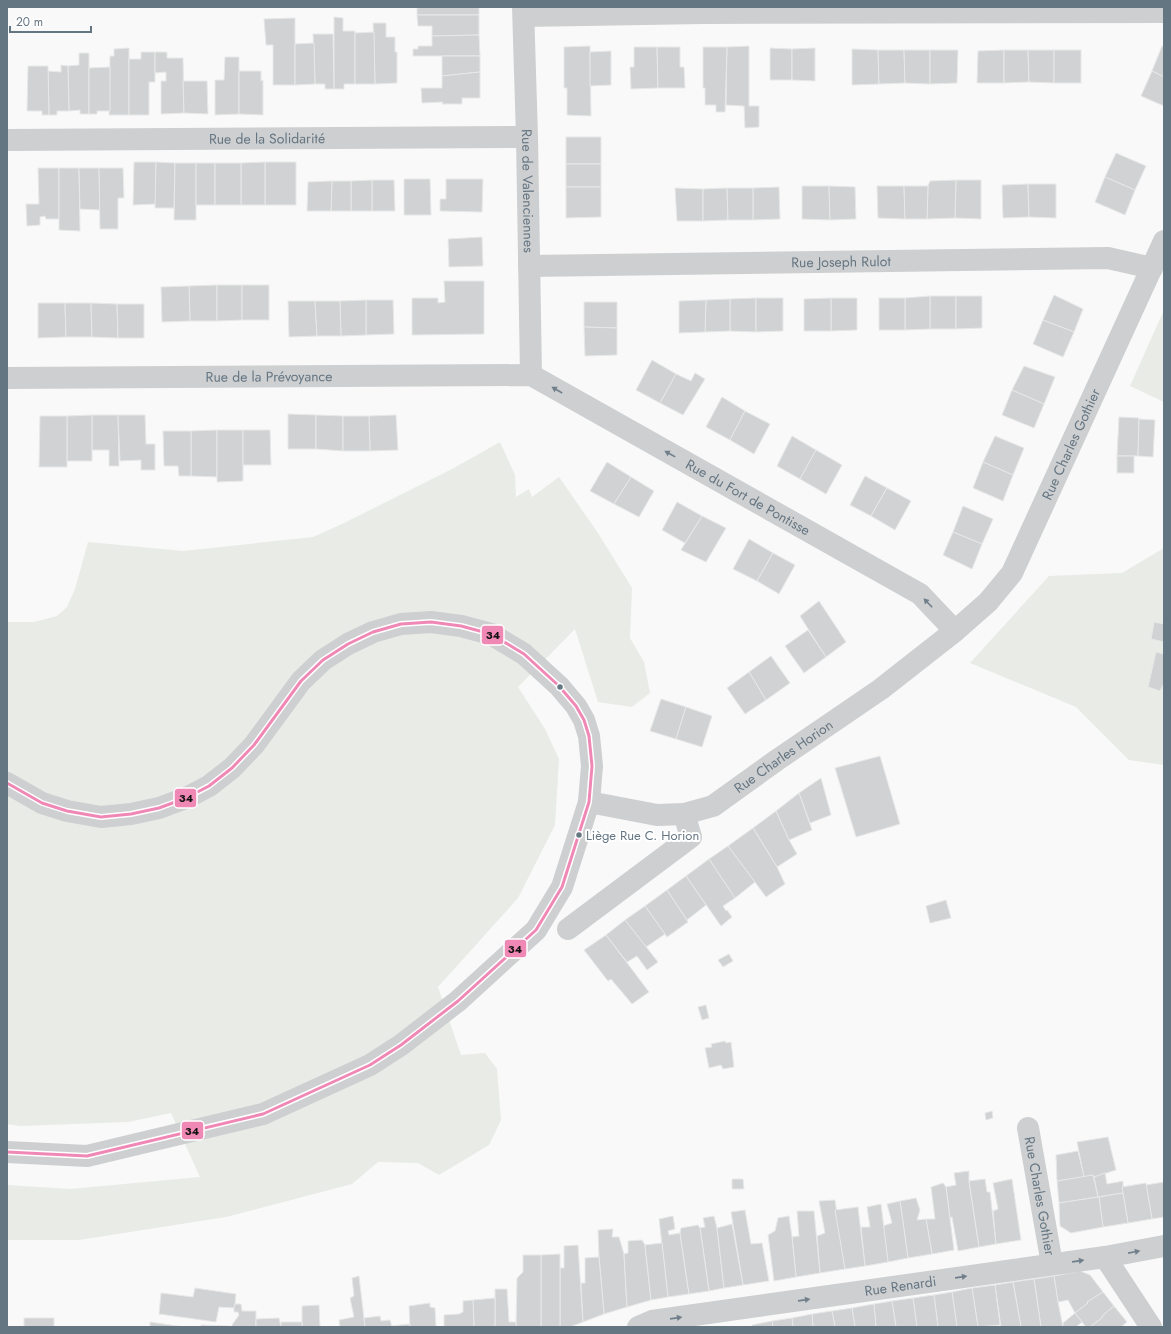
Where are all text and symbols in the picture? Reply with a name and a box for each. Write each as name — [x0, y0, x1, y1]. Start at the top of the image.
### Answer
scale bar — [10, 8, 91, 34]
text: 20 m — [16, 13, 43, 31]
street label: Rue de la Solidarité — [209, 128, 325, 149]
street label: Rue de Valenciennes — [517, 129, 539, 253]
street label: Rue Joseph Rulot — [791, 251, 892, 272]
street label: Rue de la Prévoyance — [205, 366, 333, 387]
street label: Rue Charles Gothier — [1037, 385, 1105, 503]
one-way arrow — [551, 387, 563, 394]
one-way arrow — [665, 451, 676, 457]
street label: Rue du Fort de Pontisse — [682, 454, 814, 540]
one-way arrow — [923, 598, 933, 608]
line badge: 34 — [481, 625, 504, 645]
text: 34 — [486, 627, 501, 643]
unlabelled marker — [555, 682, 565, 692]
street label: Rue Charles Horion — [730, 715, 837, 798]
line badge: 34 — [174, 788, 197, 808]
text: 34 — [179, 790, 194, 806]
place label: Liège Rue C. Horion — [586, 826, 699, 845]
marker: Liège Rue C. Horion — [574, 830, 584, 840]
line badge: 34 — [504, 939, 527, 958]
text: 34 — [508, 941, 523, 957]
line badge: 34 — [181, 1121, 204, 1140]
text: 34 — [185, 1123, 200, 1139]
street label: Rue Charles Gothier — [1020, 1135, 1060, 1257]
one-way arrow — [1128, 1248, 1141, 1254]
one-way arrow — [1072, 1258, 1084, 1264]
street label: Rue Renardi — [863, 1271, 937, 1301]
one-way arrow — [955, 1274, 967, 1280]
one-way arrow — [798, 1297, 810, 1303]
one-way arrow — [670, 1315, 682, 1321]

